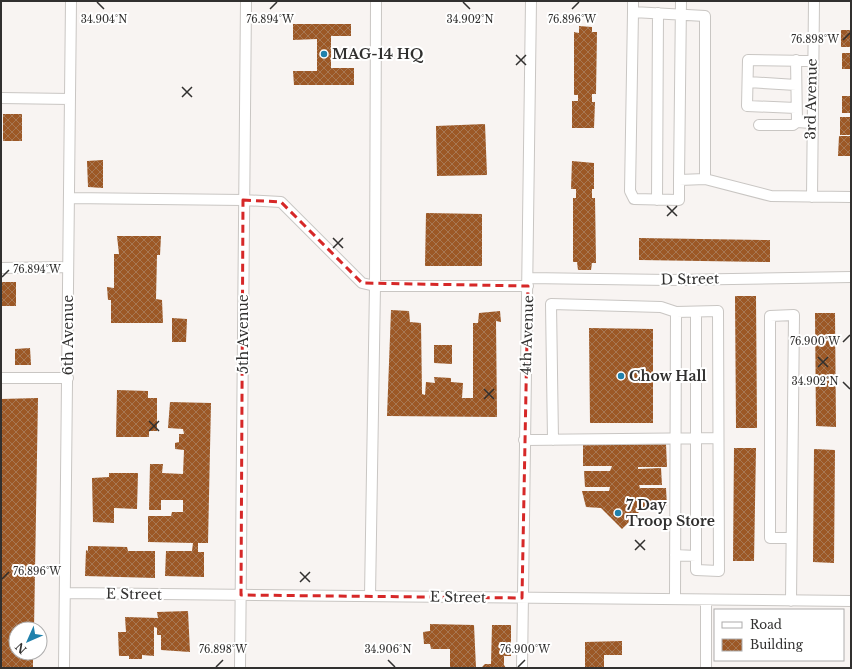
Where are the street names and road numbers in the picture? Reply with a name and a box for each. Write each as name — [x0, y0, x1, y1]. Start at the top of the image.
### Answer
street label: 3rd Avenue — [801, 58, 821, 140]
street label: D Street — [661, 269, 720, 289]
street label: 5th Avenue — [234, 294, 252, 374]
street label: 6th Avenue — [59, 295, 77, 375]
street label: 4th Avenue — [517, 295, 537, 375]
street label: E Street — [106, 585, 163, 604]
street label: E Street — [430, 588, 487, 607]

